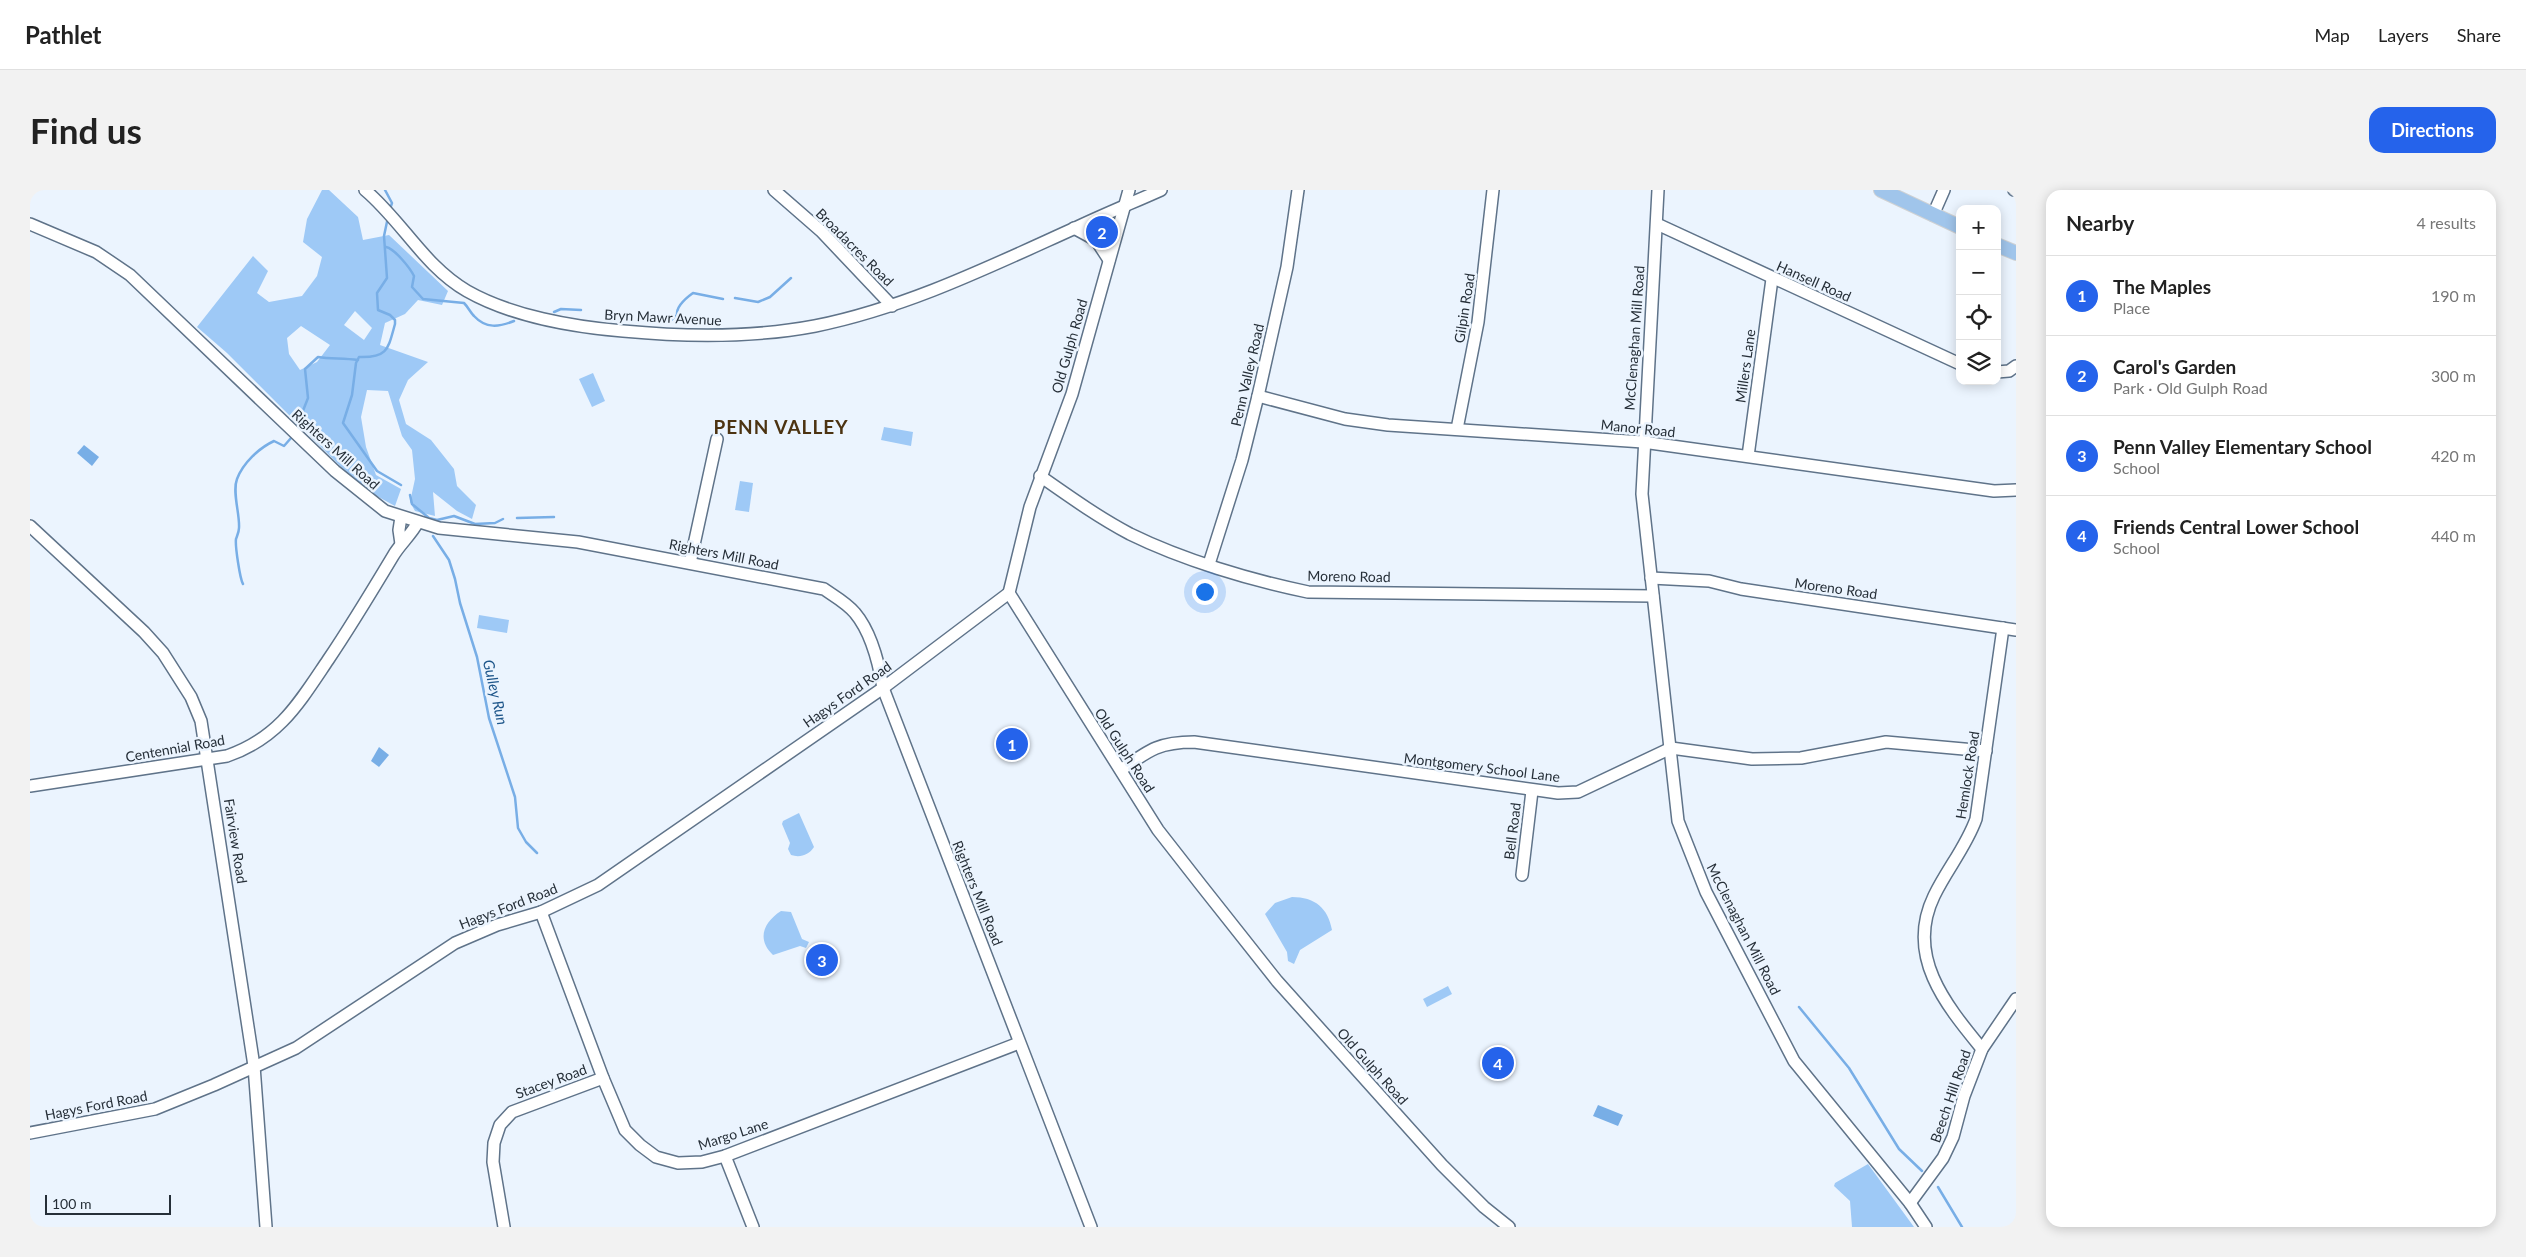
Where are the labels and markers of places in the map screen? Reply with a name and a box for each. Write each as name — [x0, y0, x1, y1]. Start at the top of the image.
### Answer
pin: 2 — [1086, 213, 1118, 251]
pin: 1 — [996, 725, 1028, 763]
pin: 3 — [806, 941, 838, 979]
pin: 4 — [1482, 1044, 1514, 1082]

